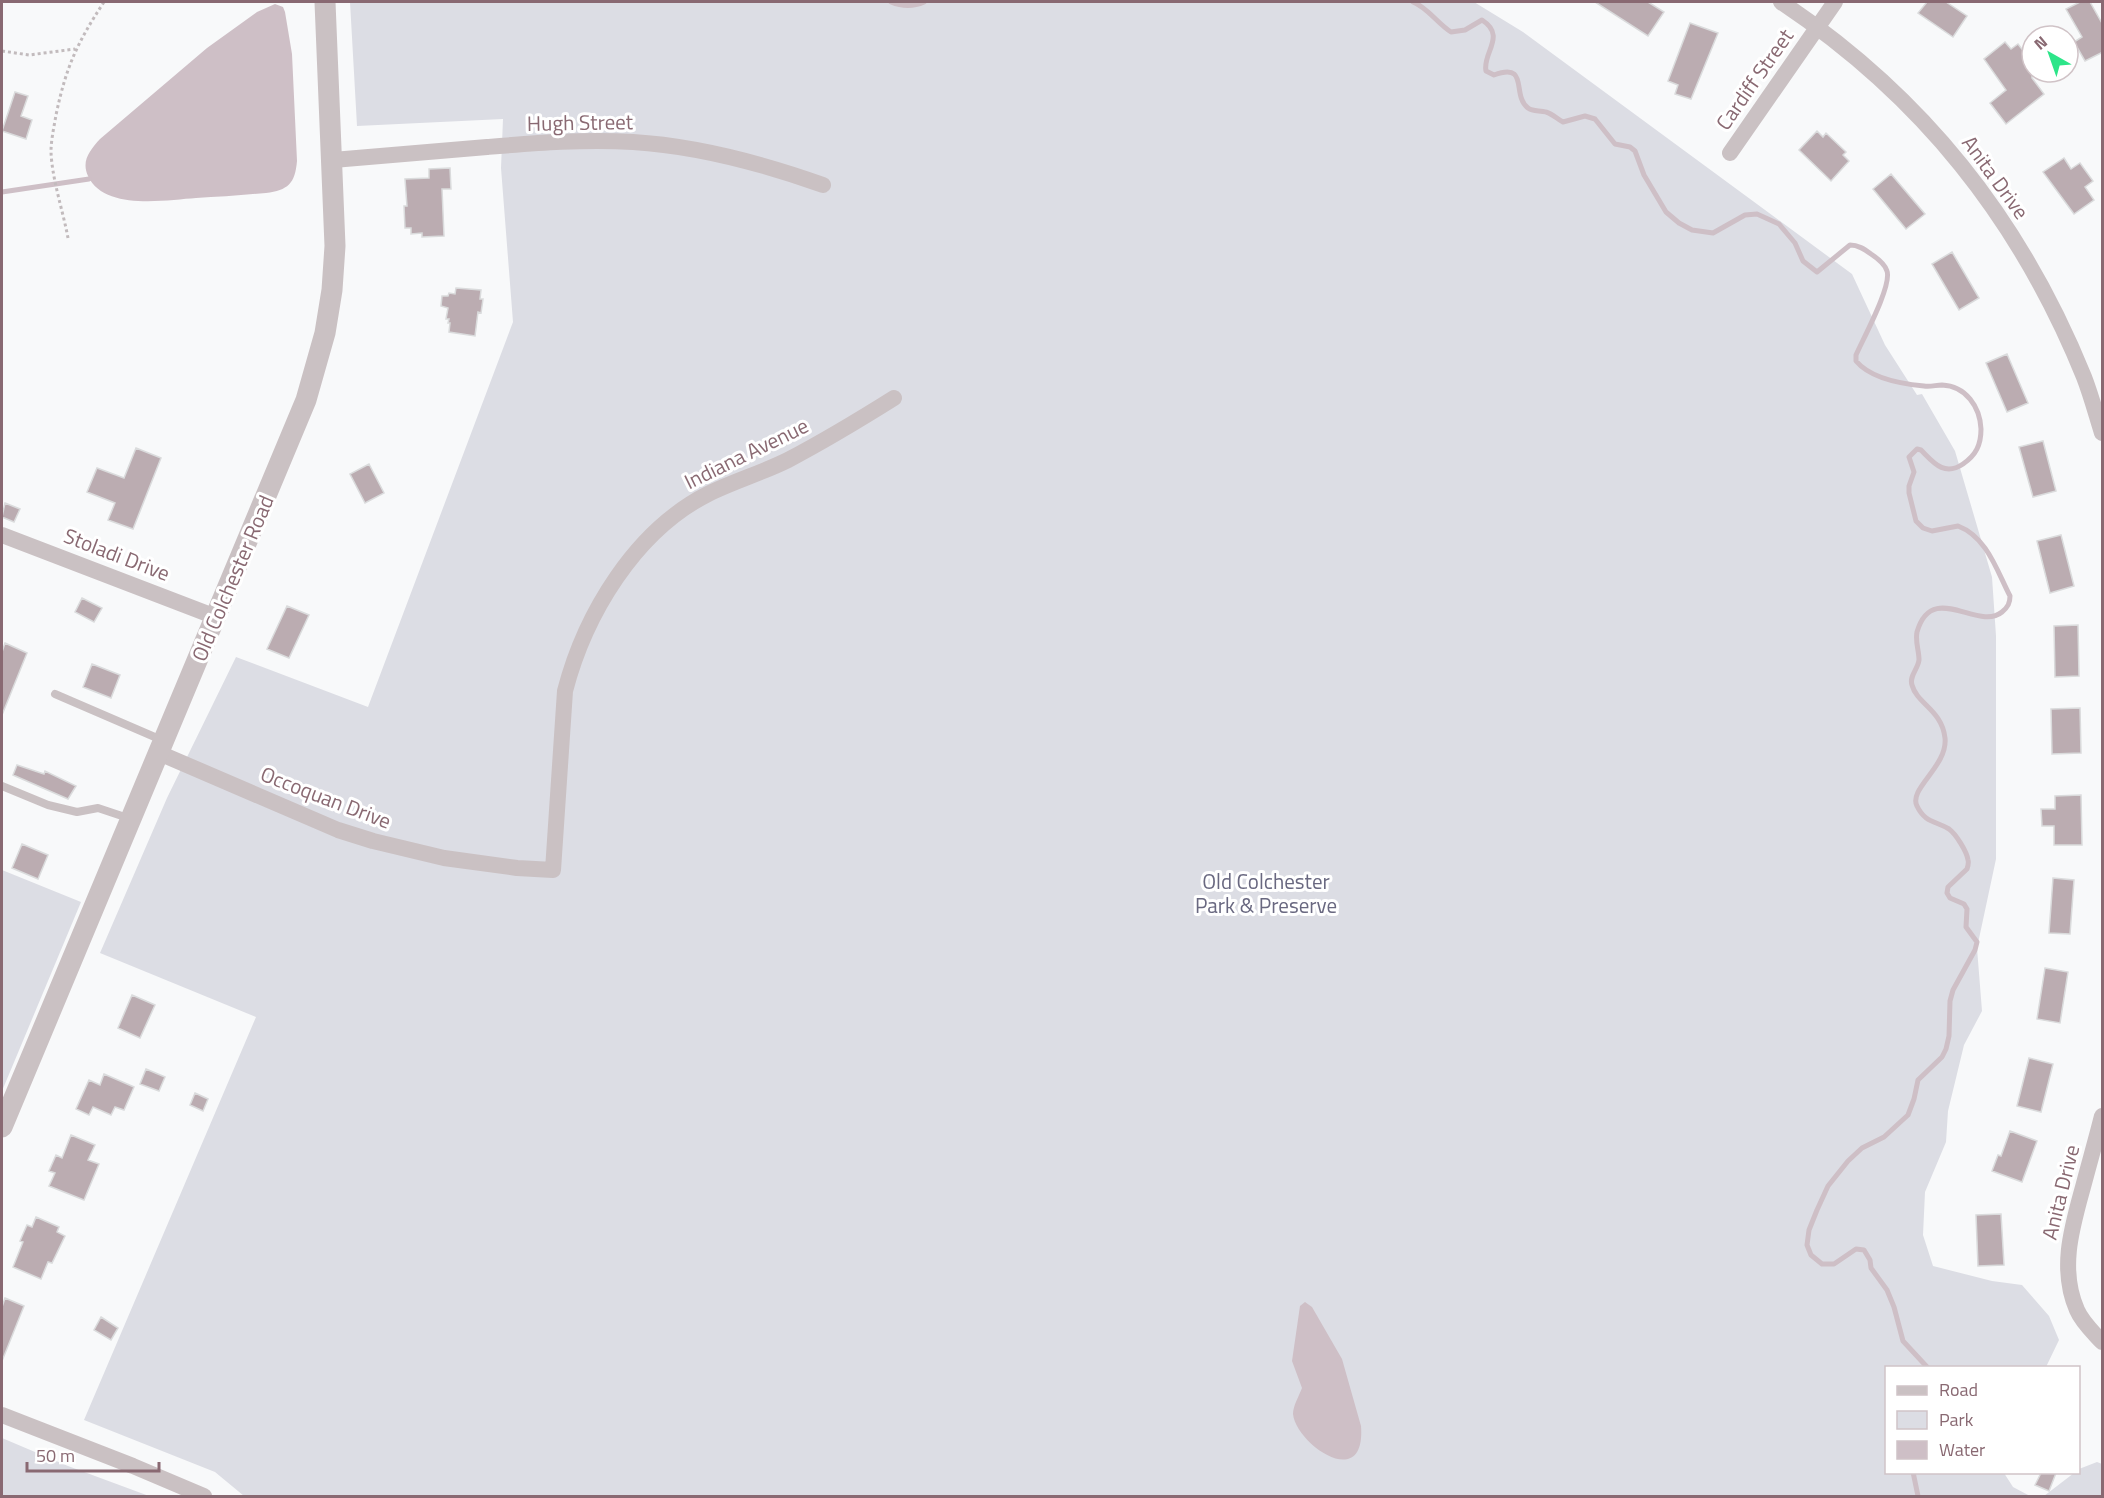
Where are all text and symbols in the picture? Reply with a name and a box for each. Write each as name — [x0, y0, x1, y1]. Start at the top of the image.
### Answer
street label: Cardiff Street — [1707, 21, 1801, 136]
north arrow — [2020, 24, 2080, 84]
text: N — [2028, 30, 2052, 55]
street label: Hugh Street — [527, 105, 634, 139]
street label: Anita Drive — [1955, 128, 2037, 226]
street label: Indiana Avenue — [678, 409, 814, 497]
street label: Old Colchester Road — [183, 490, 281, 666]
street label: Stoladi Drive — [59, 519, 175, 589]
street label: Occoquan Drive — [256, 757, 396, 837]
park label: Old Colchester Park & Preserve — [1195, 865, 1337, 921]
street label: Anita Drive — [2033, 1141, 2087, 1243]
legend — [1885, 1366, 2080, 1474]
text: Road — [1939, 1376, 1978, 1403]
text: Park — [1939, 1406, 1974, 1433]
scale bar — [27, 1435, 159, 1473]
text: Water — [1939, 1436, 1985, 1463]
text: 50 m — [36, 1442, 75, 1469]

